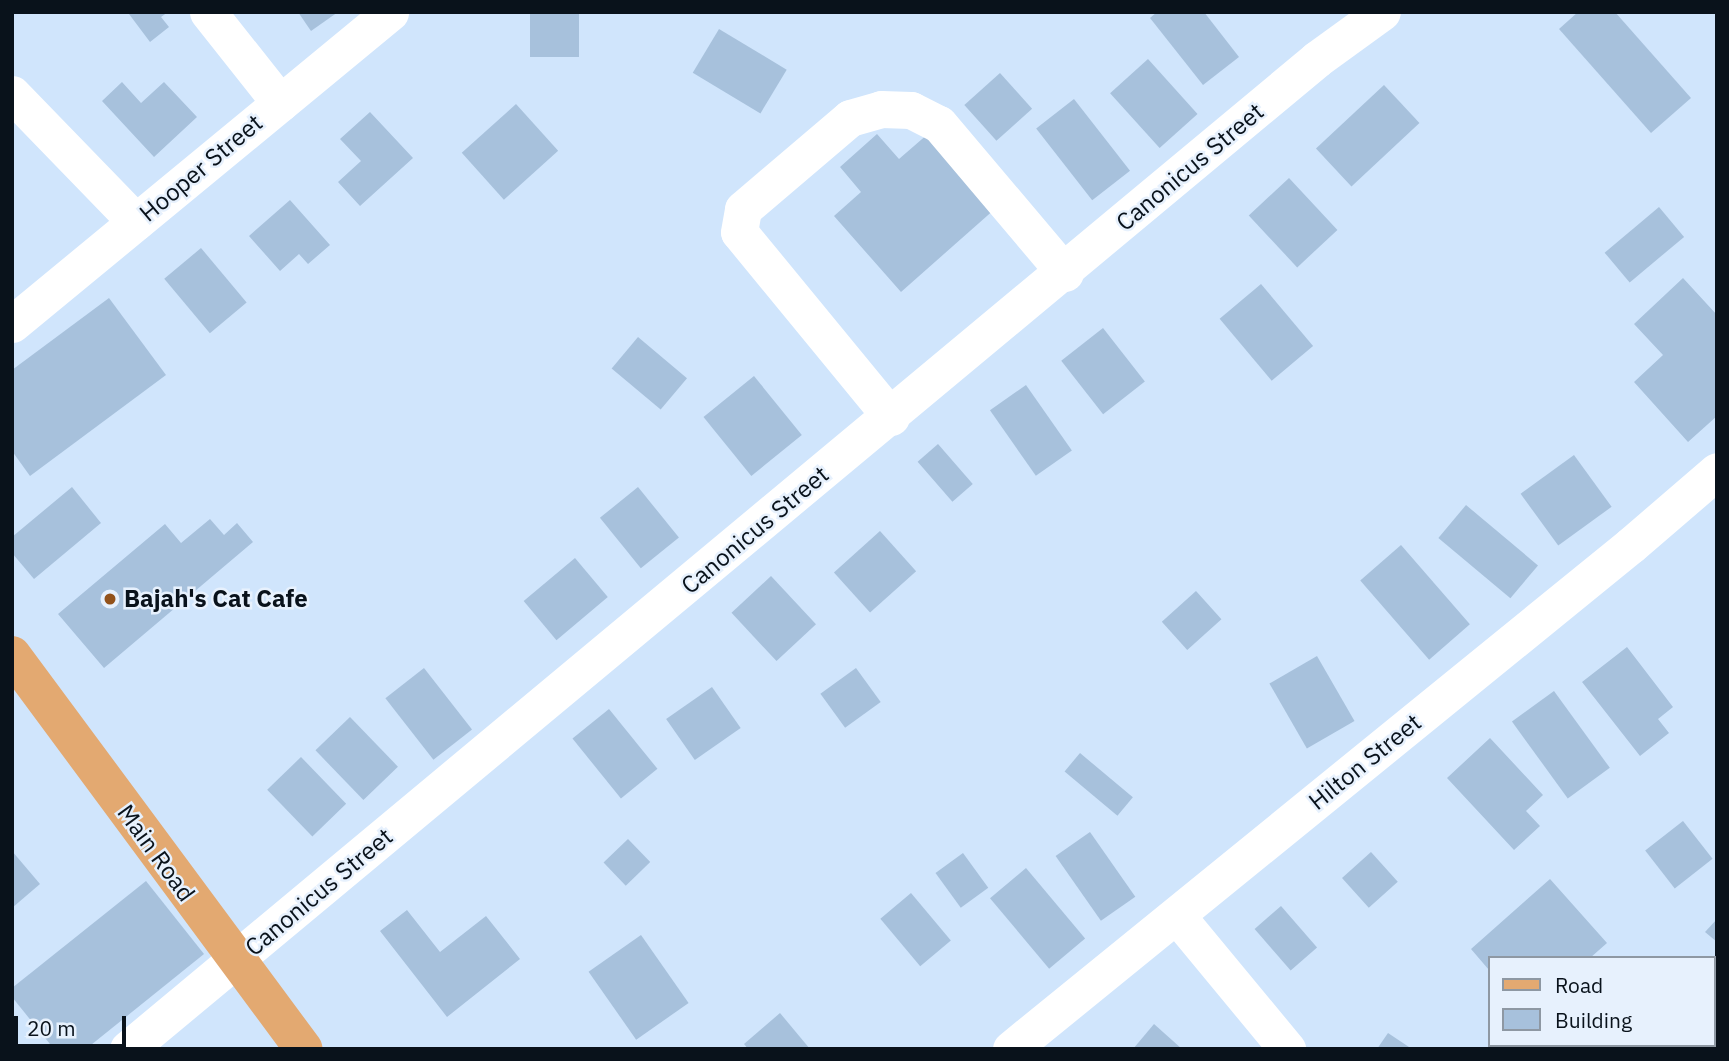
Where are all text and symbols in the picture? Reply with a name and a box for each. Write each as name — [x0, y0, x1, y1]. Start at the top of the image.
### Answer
street label: Canonicus Street — [1111, 97, 1269, 237]
street label: Hooper Street — [134, 108, 268, 228]
street label: Canonicus Street — [676, 460, 834, 600]
place label: Bajah's Cat Cafe — [124, 585, 308, 613]
marker: Bajah's Cat Cafe — [102, 591, 118, 607]
street label: Hilton Street — [1303, 708, 1427, 816]
street label: Main Road — [111, 799, 201, 907]
street label: Canonicus Street — [240, 822, 398, 962]
legend — [1488, 956, 1715, 1047]
text: Road — [1555, 971, 1603, 999]
scale bar — [18, 1002, 130, 1046]
text: Building — [1555, 1006, 1632, 1034]
text: 20 m — [27, 1014, 76, 1042]

